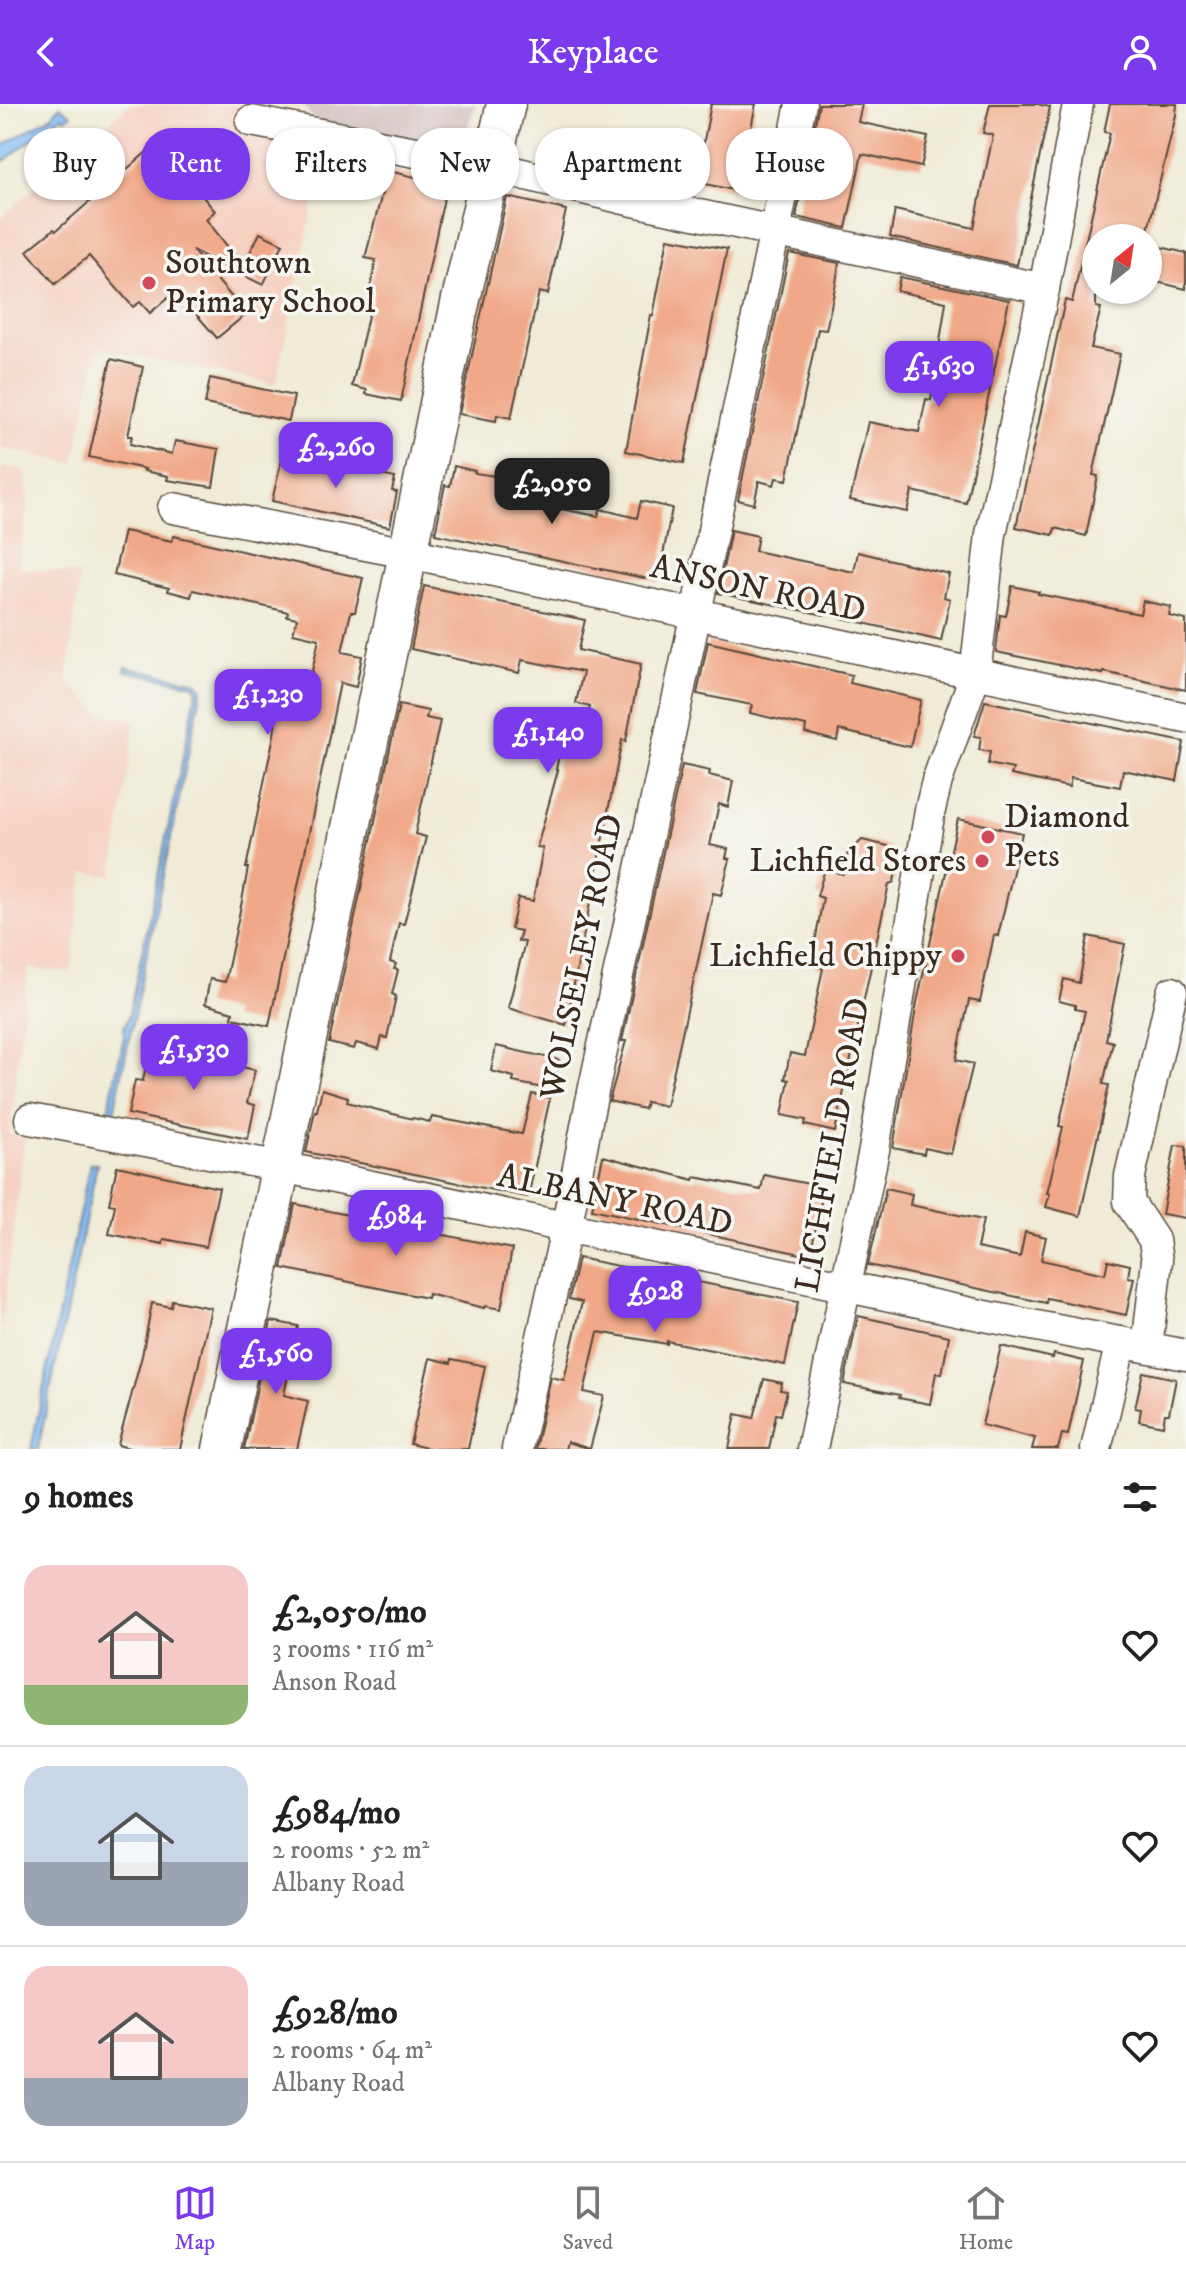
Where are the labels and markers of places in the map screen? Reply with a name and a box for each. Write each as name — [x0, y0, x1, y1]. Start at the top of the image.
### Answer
place label: Southtown Primary School — [165, 242, 376, 323]
marker: Southtown Primary School — [140, 274, 158, 292]
pin: £1,630 — [874, 341, 1004, 409]
pin: £2,260 — [271, 422, 401, 490]
pin: £2,050 — [487, 458, 617, 526]
pin: £1,230 — [203, 669, 333, 737]
pin: £1,140 — [483, 707, 613, 775]
place label: Diamond Pets — [1004, 796, 1129, 877]
marker: Diamond Pets — [979, 828, 997, 846]
place label: Lichfield Stores — [749, 840, 966, 882]
marker: Lichfield Stores — [973, 852, 991, 870]
place label: Lichfield Chippy — [709, 935, 943, 977]
marker: Lichfield Chippy — [949, 947, 967, 965]
pin: £1,530 — [129, 1024, 259, 1092]
pin: £984 — [349, 1190, 443, 1258]
pin: £928 — [608, 1266, 702, 1334]
pin: £1,560 — [211, 1328, 341, 1396]

